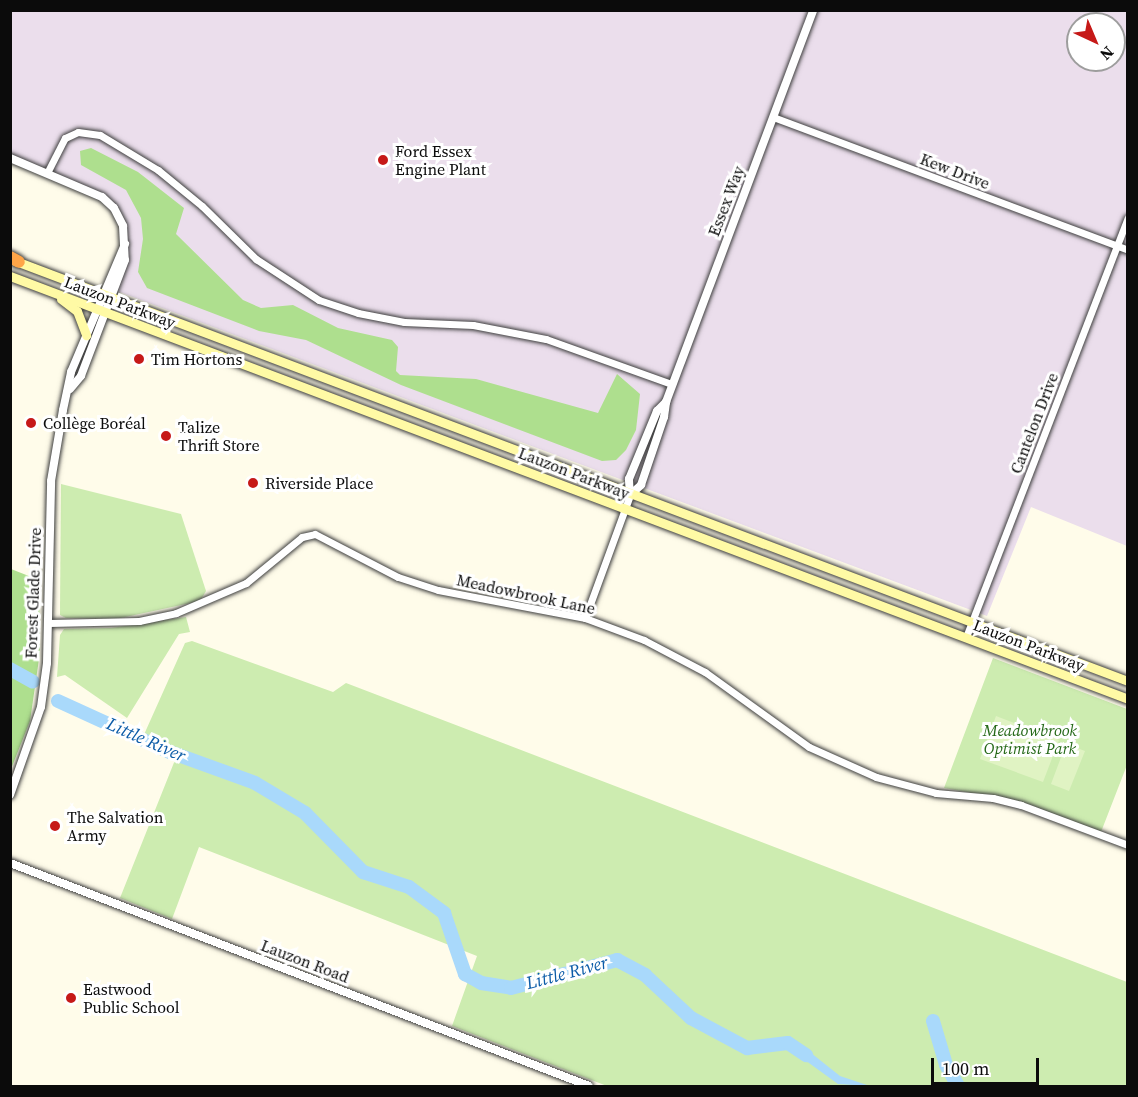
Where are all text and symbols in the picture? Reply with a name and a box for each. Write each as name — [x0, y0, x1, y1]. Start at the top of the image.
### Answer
north arrow — [1066, 12, 1126, 72]
text: N — [1095, 42, 1119, 65]
place label: Ford Essex Engine Plant — [395, 141, 486, 179]
street label: Kew Drive — [918, 149, 992, 193]
marker: Ford Essex Engine Plant — [376, 153, 390, 167]
street label: Essex Way — [704, 163, 748, 239]
street label: Lauzon Parkway — [62, 272, 178, 332]
place label: Tim Hortons — [151, 349, 242, 369]
marker: Tim Hortons — [132, 352, 146, 366]
street label: Cantelon Drive — [1006, 370, 1062, 476]
place label: Collège Boréal — [43, 413, 146, 433]
marker: Collège Boréal — [24, 416, 38, 430]
place label: Talize Thrift Store — [178, 417, 260, 455]
marker: Talize Thrift Store — [159, 429, 173, 443]
street label: Lauzon Parkway — [516, 443, 632, 503]
place label: Riverside Place — [265, 473, 373, 493]
marker: Riverside Place — [246, 476, 260, 490]
street label: Forest Glade Drive — [21, 527, 45, 659]
street label: Meadowbrook Lane — [455, 570, 597, 618]
street label: Lauzon Parkway — [971, 615, 1087, 675]
water label: Little River — [103, 713, 189, 767]
park label: Meadowbrook Optimist Park — [983, 720, 1077, 758]
place label: The Salvation Army — [67, 807, 164, 845]
marker: The Salvation Army — [48, 819, 62, 833]
street label: Lauzon Road — [258, 935, 352, 987]
water label: Little River — [524, 952, 610, 994]
place label: Eastwood Public School — [83, 979, 180, 1017]
marker: Eastwood Public School — [64, 991, 78, 1005]
scale bar — [934, 1046, 1042, 1084]
text: 100 m — [942, 1056, 989, 1081]

